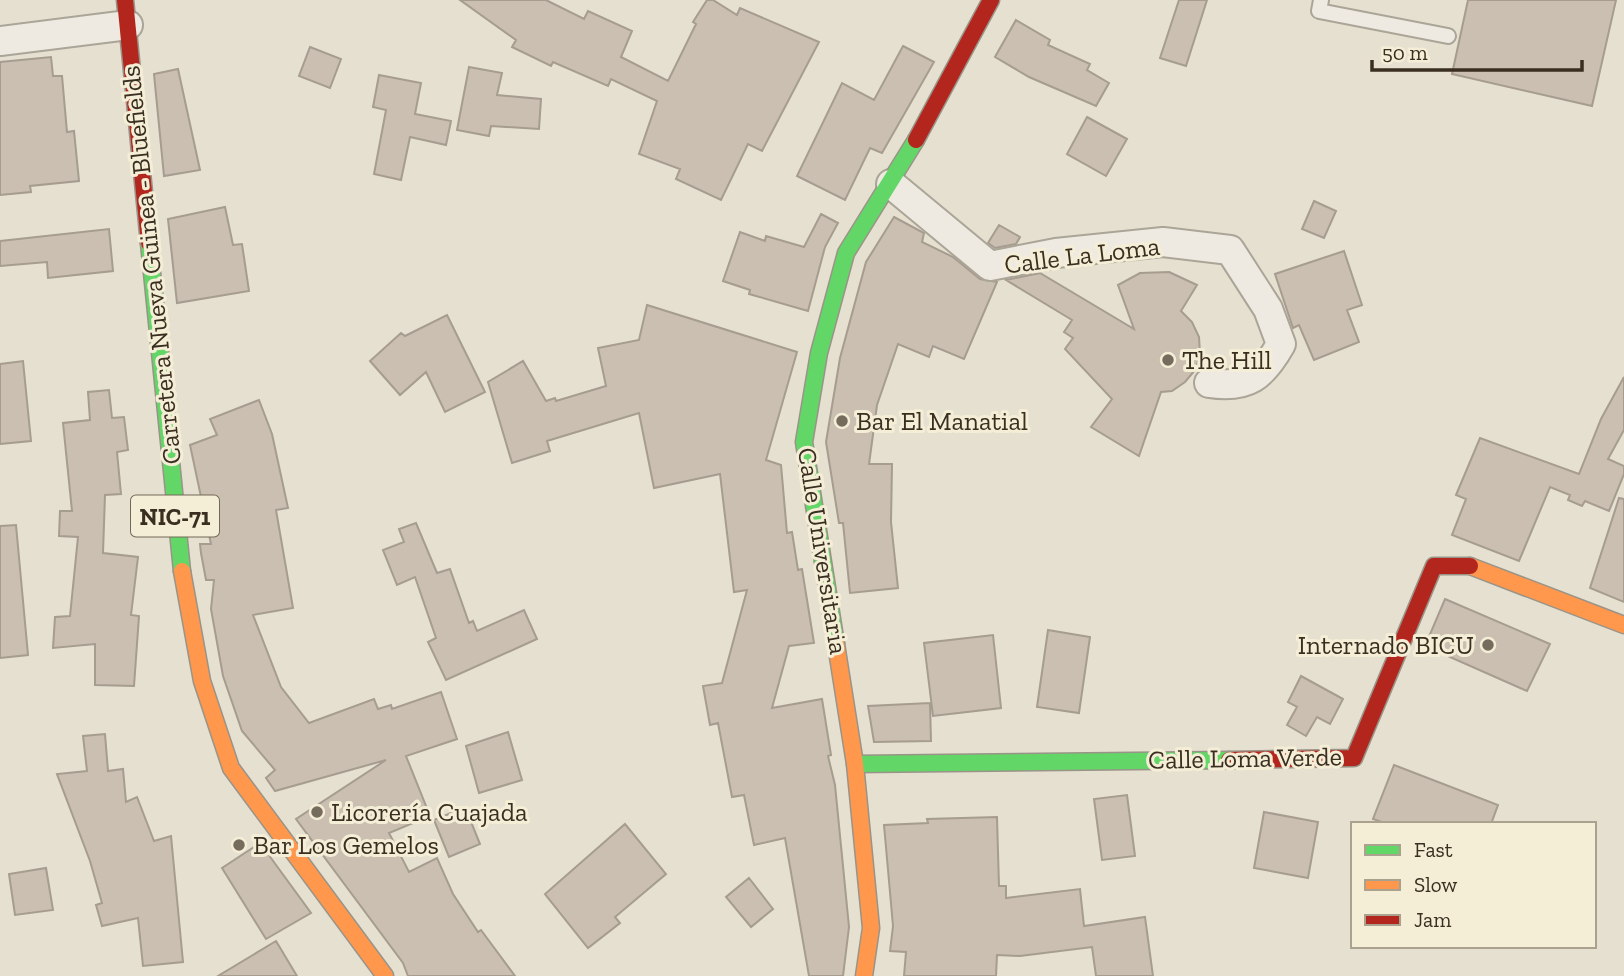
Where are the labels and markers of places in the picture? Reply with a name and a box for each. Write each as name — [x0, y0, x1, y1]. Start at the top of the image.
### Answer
place label: The Hill — [1182, 344, 1272, 376]
marker: The Hill — [1160, 352, 1176, 368]
place label: Bar El Manatial — [856, 405, 1028, 437]
marker: Bar El Manatial — [834, 413, 850, 429]
place label: Internado BICU — [1298, 629, 1474, 661]
marker: Internado BICU — [1480, 637, 1496, 653]
place label: Licorería Cuajada — [331, 796, 528, 828]
marker: Licorería Cuajada — [309, 804, 325, 820]
place label: Bar Los Gemelos — [253, 829, 439, 861]
marker: Bar Los Gemelos — [231, 837, 247, 853]

